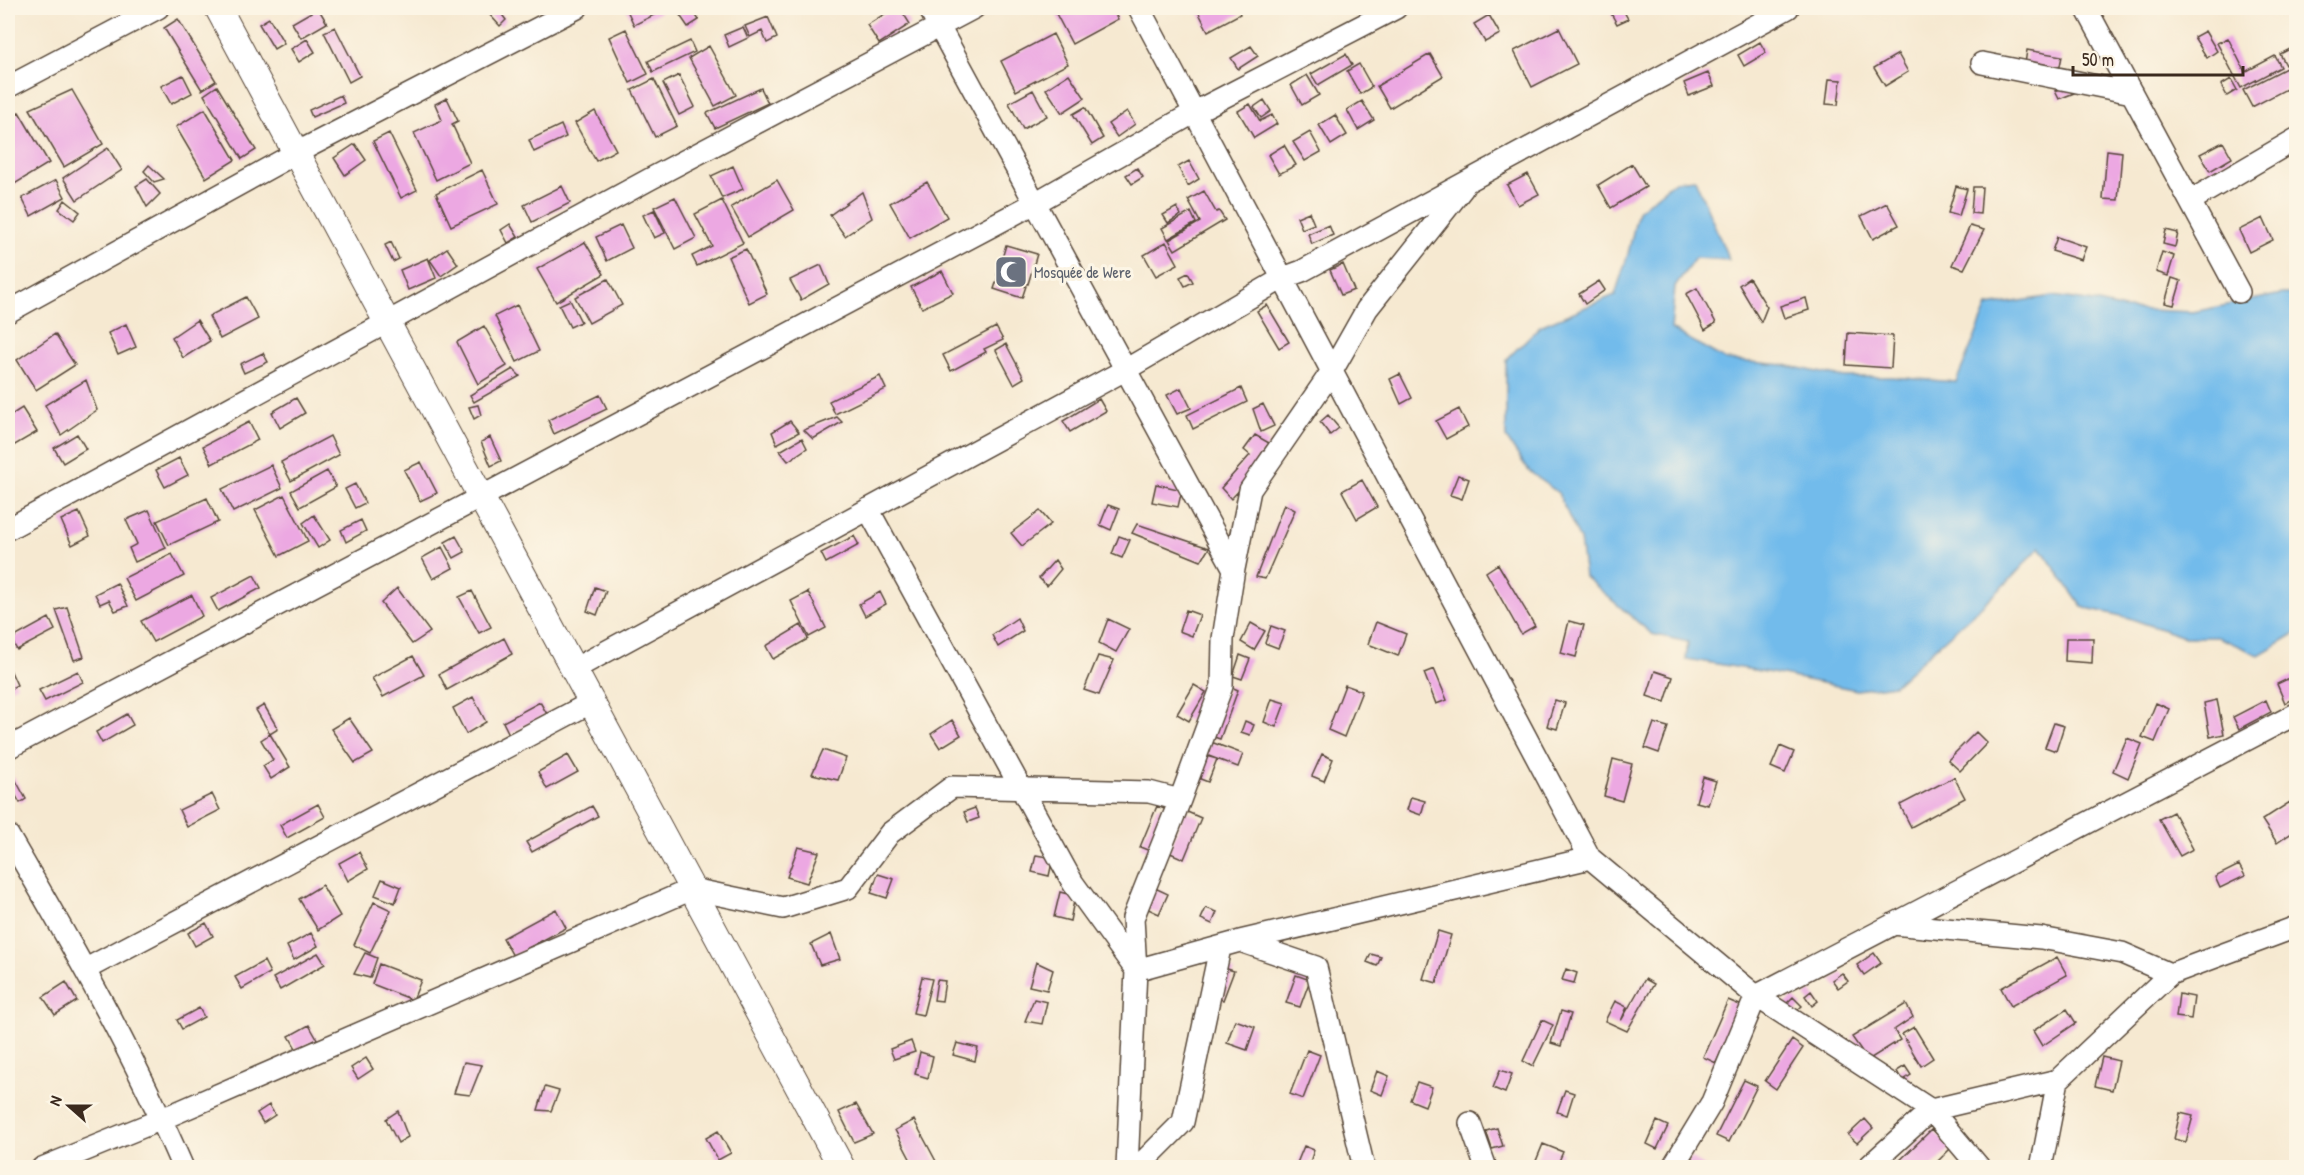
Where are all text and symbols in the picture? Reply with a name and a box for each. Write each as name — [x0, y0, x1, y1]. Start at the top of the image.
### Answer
scale bar — [2073, 39, 2242, 77]
text: 50 m — [2082, 47, 2114, 72]
mosque icon: Mosquée de Were — [993, 254, 1029, 290]
place label: Mosquée de Were — [1034, 261, 1132, 283]
north arrow — [39, 1076, 99, 1136]
text: N — [43, 1092, 67, 1109]

